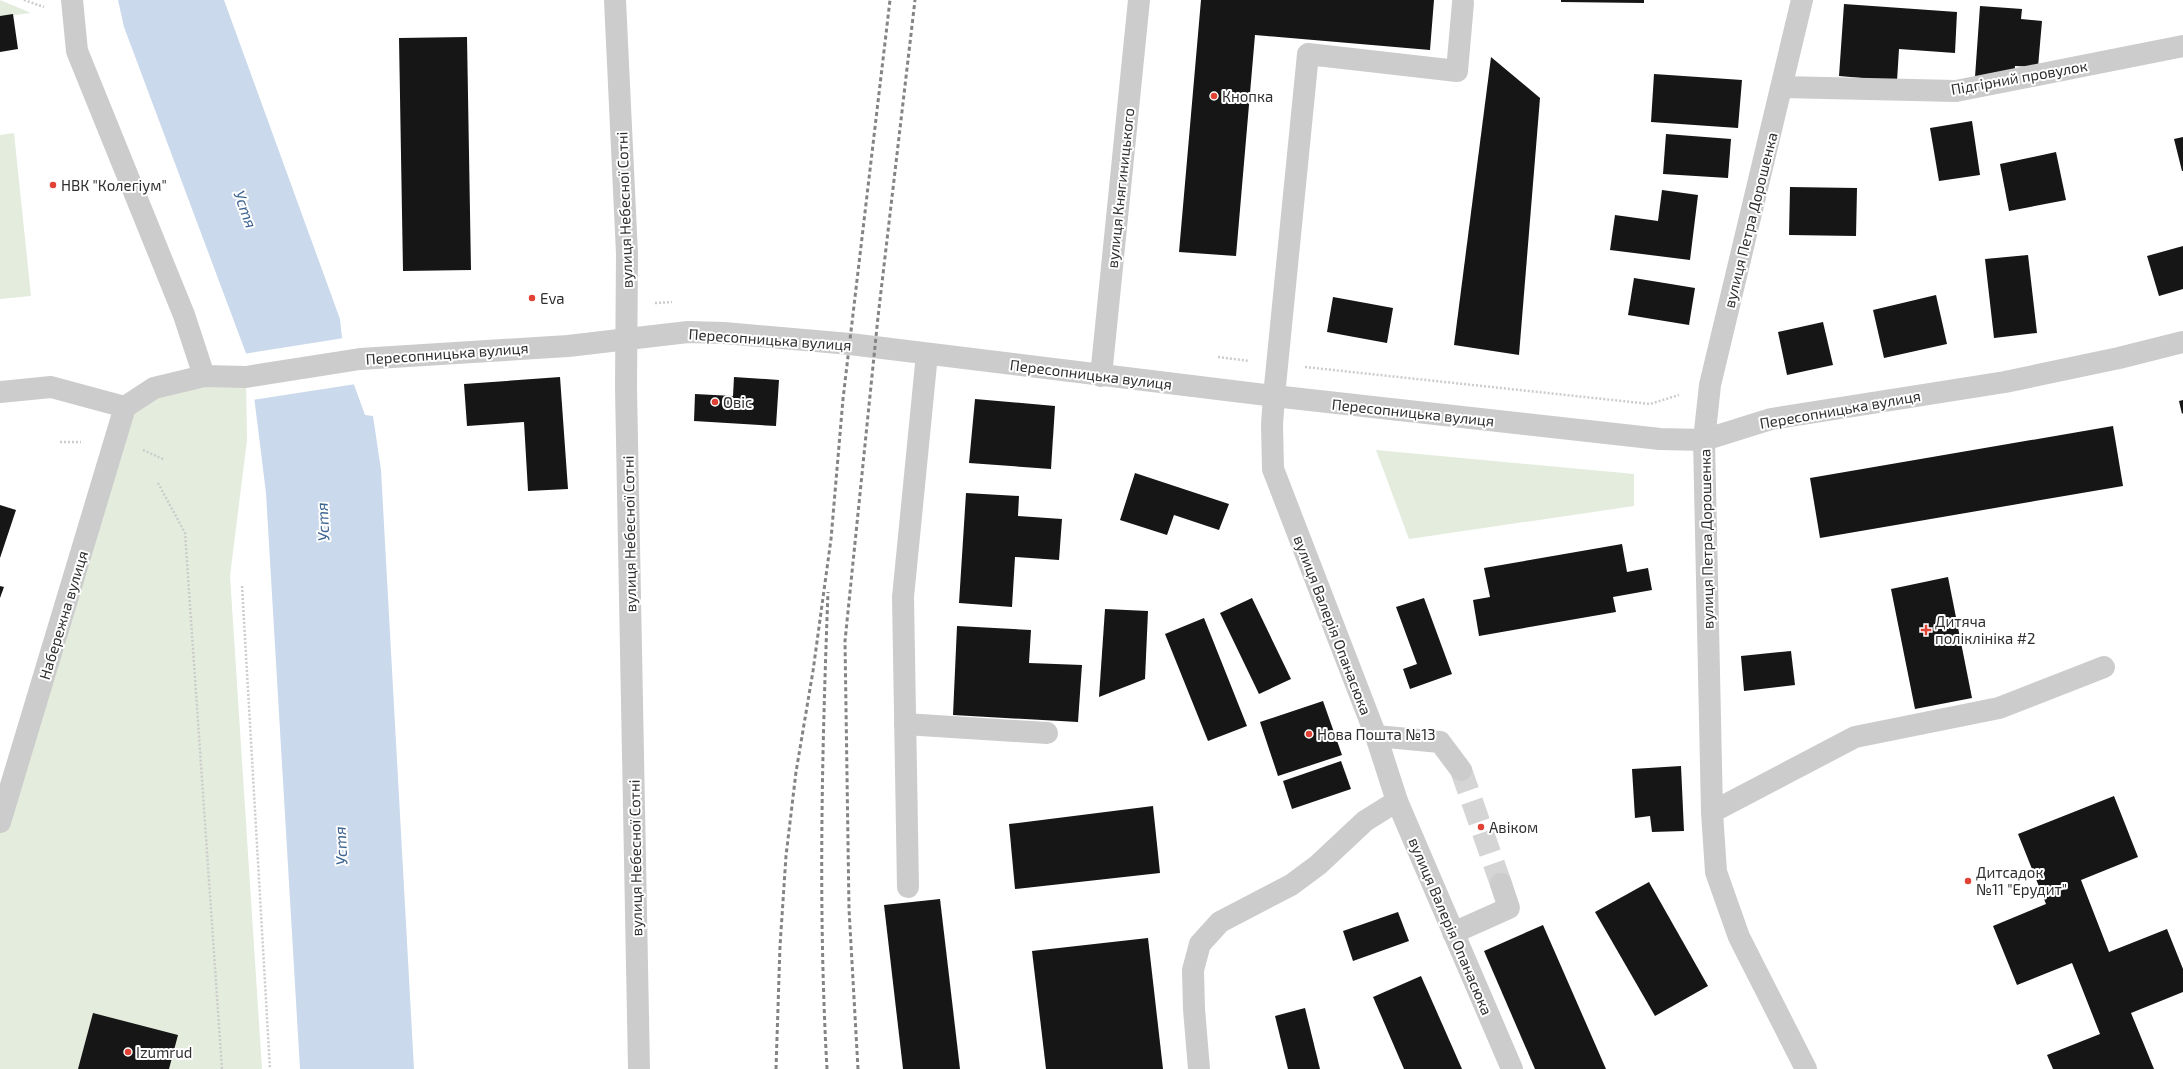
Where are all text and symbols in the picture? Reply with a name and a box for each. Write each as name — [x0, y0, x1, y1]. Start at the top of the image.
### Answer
street label: Підгірний провулок — [1949, 56, 2089, 99]
place label: Кнопка — [1222, 87, 1273, 105]
marker: Кнопка — [1209, 91, 1219, 101]
street label: вулиця Княгиницького — [1103, 107, 1138, 269]
street label: вулиця Петра Дорошенка — [1719, 130, 1782, 310]
street label: вулиця Небесної Сотні — [612, 131, 637, 289]
place label: НВК "Колегіум" — [61, 176, 167, 195]
marker: НВК "Колегіум" — [48, 180, 58, 190]
water label: Устя — [230, 188, 262, 230]
place label: Eva — [540, 289, 565, 307]
marker: Eva — [527, 293, 537, 303]
street label: Пересопницька вулиця — [688, 324, 852, 355]
street label: Пересопницька вулиця — [365, 338, 529, 369]
street label: Пересопницька вулиця — [1009, 355, 1173, 394]
street label: Пересопницька вулиця — [1758, 386, 1922, 433]
place label: Овіс — [723, 393, 752, 411]
street label: Пересопницька вулиця — [1331, 395, 1495, 430]
marker: Овіс — [710, 397, 720, 407]
street label: вулиця Петра Дорошенка — [1695, 449, 1718, 629]
street label: вулиця Небесної Сотні — [619, 456, 640, 612]
water label: Устя — [311, 502, 333, 542]
street label: вулиця Валерія Опанасюка — [1289, 533, 1376, 718]
street label: Набережна вулиця — [35, 548, 92, 682]
place label: Дитяча поліклініка #2 — [1935, 612, 2035, 647]
marker: Дитяча поліклініка #2 — [1920, 624, 1932, 636]
place label: Нова Пошта №13 — [1317, 725, 1436, 743]
marker: Нова Пошта №13 — [1304, 729, 1314, 739]
street label: вулиця Небесної Сотні — [625, 780, 646, 936]
place label: Авіком — [1489, 818, 1538, 836]
marker: Авіком — [1476, 822, 1486, 832]
water label: Устя — [329, 826, 351, 866]
street label: вулиця Валерія Опанасюка — [1404, 835, 1497, 1018]
place label: Дитсадок №11 "Ерудит" — [1976, 863, 2067, 899]
marker: Дитсадок №11 "Ерудит" — [1963, 876, 1973, 886]
place label: Izumrud — [136, 1043, 192, 1061]
marker: Izumrud — [123, 1047, 133, 1057]

